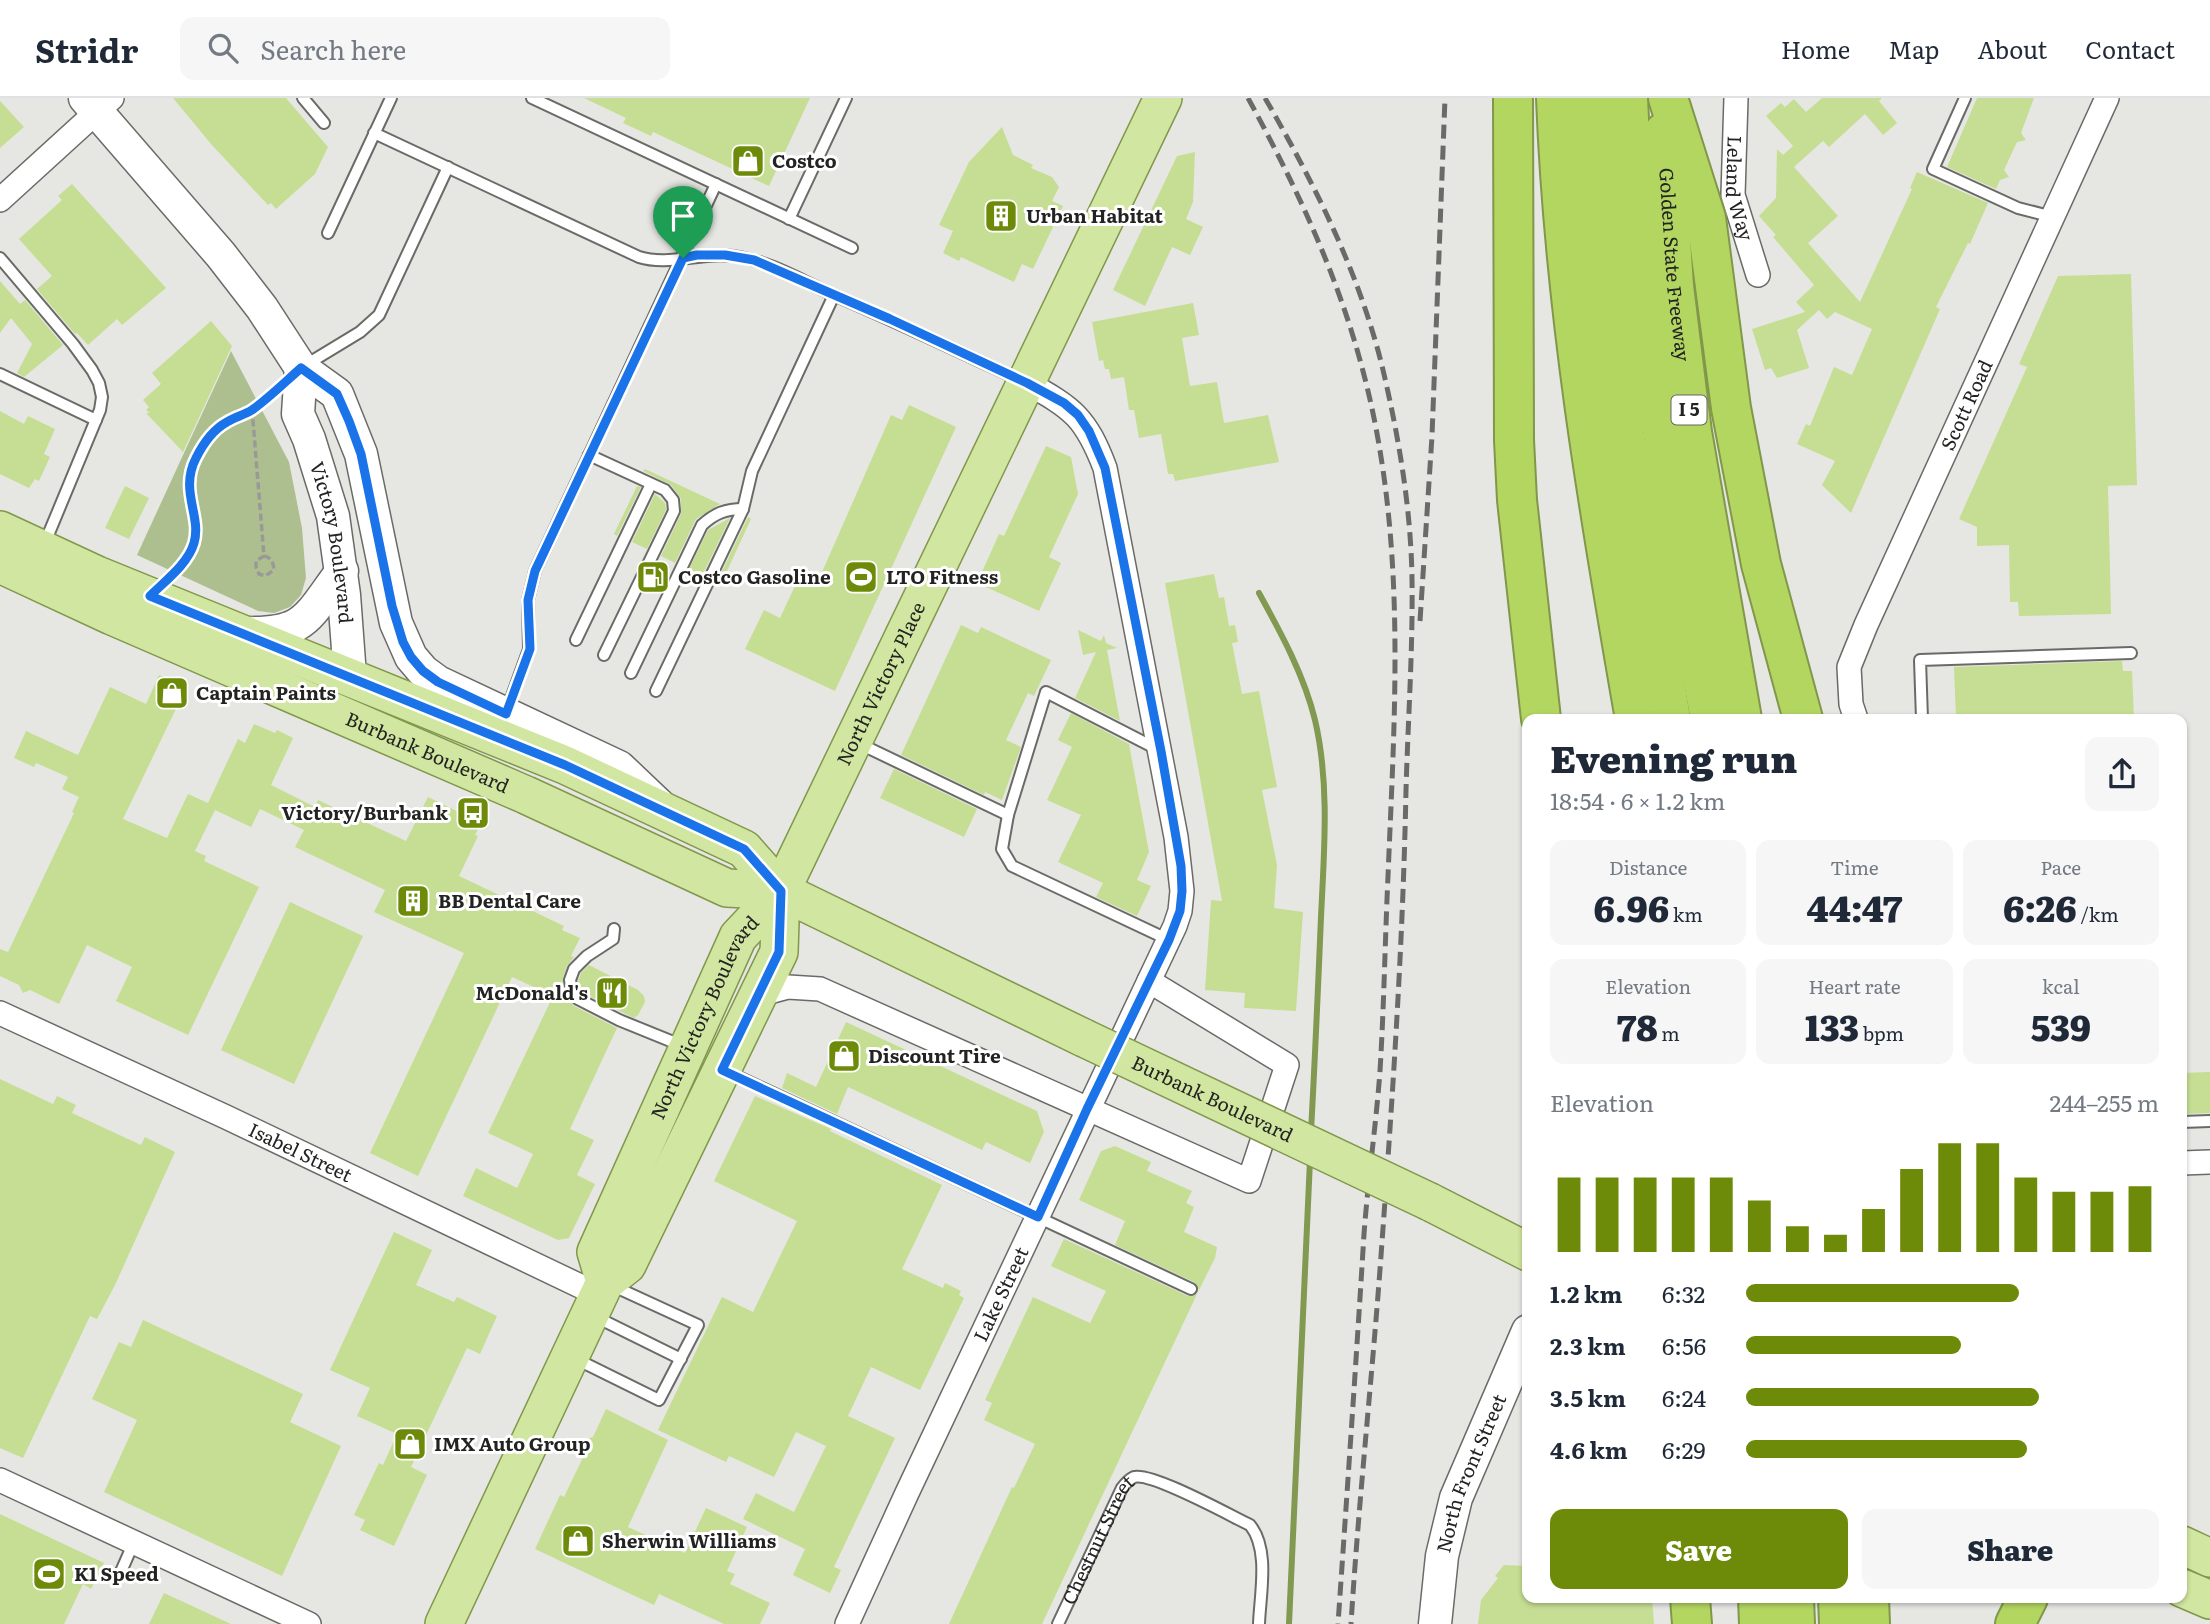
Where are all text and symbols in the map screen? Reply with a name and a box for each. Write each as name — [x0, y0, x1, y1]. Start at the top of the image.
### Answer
search box — [180, 17, 670, 80]
text: Stridr — [35, 24, 138, 73]
icon: search — [204, 29, 242, 67]
text: Search here — [260, 29, 406, 68]
text: Home — [1781, 31, 1850, 66]
text: Map — [1888, 31, 1939, 66]
text: About — [1977, 31, 2047, 66]
text: Contact — [2085, 31, 2175, 66]
street label: Leland Way — [1720, 135, 1761, 244]
shop icon: Costco — [729, 142, 767, 180]
place label: Costco — [772, 146, 837, 174]
street label: Golden State Freeway — [1653, 167, 1698, 363]
pin — [653, 186, 713, 258]
icon: arrive — [664, 197, 702, 235]
building icon: Urban Habitat — [982, 197, 1020, 235]
place label: Urban Habitat — [1026, 201, 1164, 229]
street label: Scott Road — [1933, 354, 1999, 455]
road number: I 5 — [1672, 396, 1706, 424]
street label: Victory Boulevard — [304, 458, 361, 625]
fuel station icon: Costco Gasoline — [634, 558, 672, 596]
sports icon: LTO Fitness — [842, 558, 880, 596]
place label: Costco Gasoline — [678, 562, 831, 590]
place label: LTO Fitness — [886, 562, 998, 590]
street label: North Victory Place — [829, 597, 931, 769]
shop icon: Captain Paints — [153, 674, 191, 712]
place label: Captain Paints — [196, 678, 336, 706]
street label: Burbank Boulevard — [342, 704, 514, 799]
text: Evening run — [1550, 728, 1797, 785]
button: share — [2085, 737, 2159, 811]
text: 18:54 · 6 × 1.2 km — [1550, 783, 1725, 817]
bus stop icon: Victory/Burbank — [454, 794, 492, 832]
place label: Victory/Burbank — [282, 798, 448, 826]
text: Distance — [1609, 853, 1687, 881]
text: Time — [1830, 853, 1879, 881]
text: Pace — [2040, 853, 2081, 881]
text: 6.96 — [1594, 881, 1669, 933]
text: 44:47 — [1807, 881, 1902, 933]
text: 6:26 — [2003, 881, 2077, 933]
building icon: BB Dental Care — [394, 882, 432, 920]
place label: BB Dental Care — [438, 886, 581, 914]
text: km — [1669, 900, 1703, 928]
text: /km — [2077, 900, 2119, 928]
street label: North Victory Boulevard — [643, 908, 765, 1124]
text: Elevation — [1605, 972, 1691, 1000]
text: Heart rate — [1808, 972, 1901, 1000]
text: kcal — [2042, 972, 2080, 1000]
restaurant icon: McDonald's — [593, 974, 631, 1012]
place label: McDonald's — [476, 978, 588, 1006]
text: 78 — [1617, 1000, 1658, 1052]
text: 133 — [1805, 1000, 1859, 1052]
text: 539 — [2031, 1000, 2091, 1052]
text: m — [1658, 1019, 1680, 1047]
text: bpm — [1859, 1019, 1904, 1047]
shop icon: Discount Tire — [825, 1037, 863, 1075]
place label: Discount Tire — [868, 1041, 1001, 1069]
street label: Burbank Boulevard — [1127, 1048, 1298, 1148]
text: Elevation — [1550, 1085, 1654, 1119]
text: 244–255 m — [2049, 1085, 2159, 1119]
street label: Isabel Street — [244, 1115, 357, 1188]
street label: Lake Street — [966, 1241, 1035, 1346]
text: 1.2 km — [1550, 1276, 1622, 1310]
text: 6:32 — [1662, 1276, 1705, 1310]
text: 2.3 km — [1550, 1328, 1626, 1362]
text: 6:56 — [1662, 1328, 1706, 1362]
text: 3.5 km — [1550, 1380, 1626, 1414]
text: 6:24 — [1662, 1380, 1706, 1414]
street label: North Front Street — [1428, 1389, 1512, 1555]
shop icon: IMX Auto Group — [391, 1425, 429, 1463]
place label: IMX Auto Group — [434, 1429, 591, 1457]
text: 4.6 km — [1550, 1432, 1628, 1466]
text: 6:29 — [1662, 1432, 1705, 1466]
street label: Chestnut Street — [1054, 1467, 1140, 1609]
button: Save — [1550, 1509, 1848, 1589]
button: Share — [1862, 1509, 2159, 1589]
shop icon: Sherwin Williams — [559, 1522, 597, 1560]
place label: Sherwin Williams — [602, 1526, 776, 1554]
sports icon: K1 Speed — [30, 1555, 68, 1593]
place label: K1 Speed — [74, 1559, 159, 1587]

